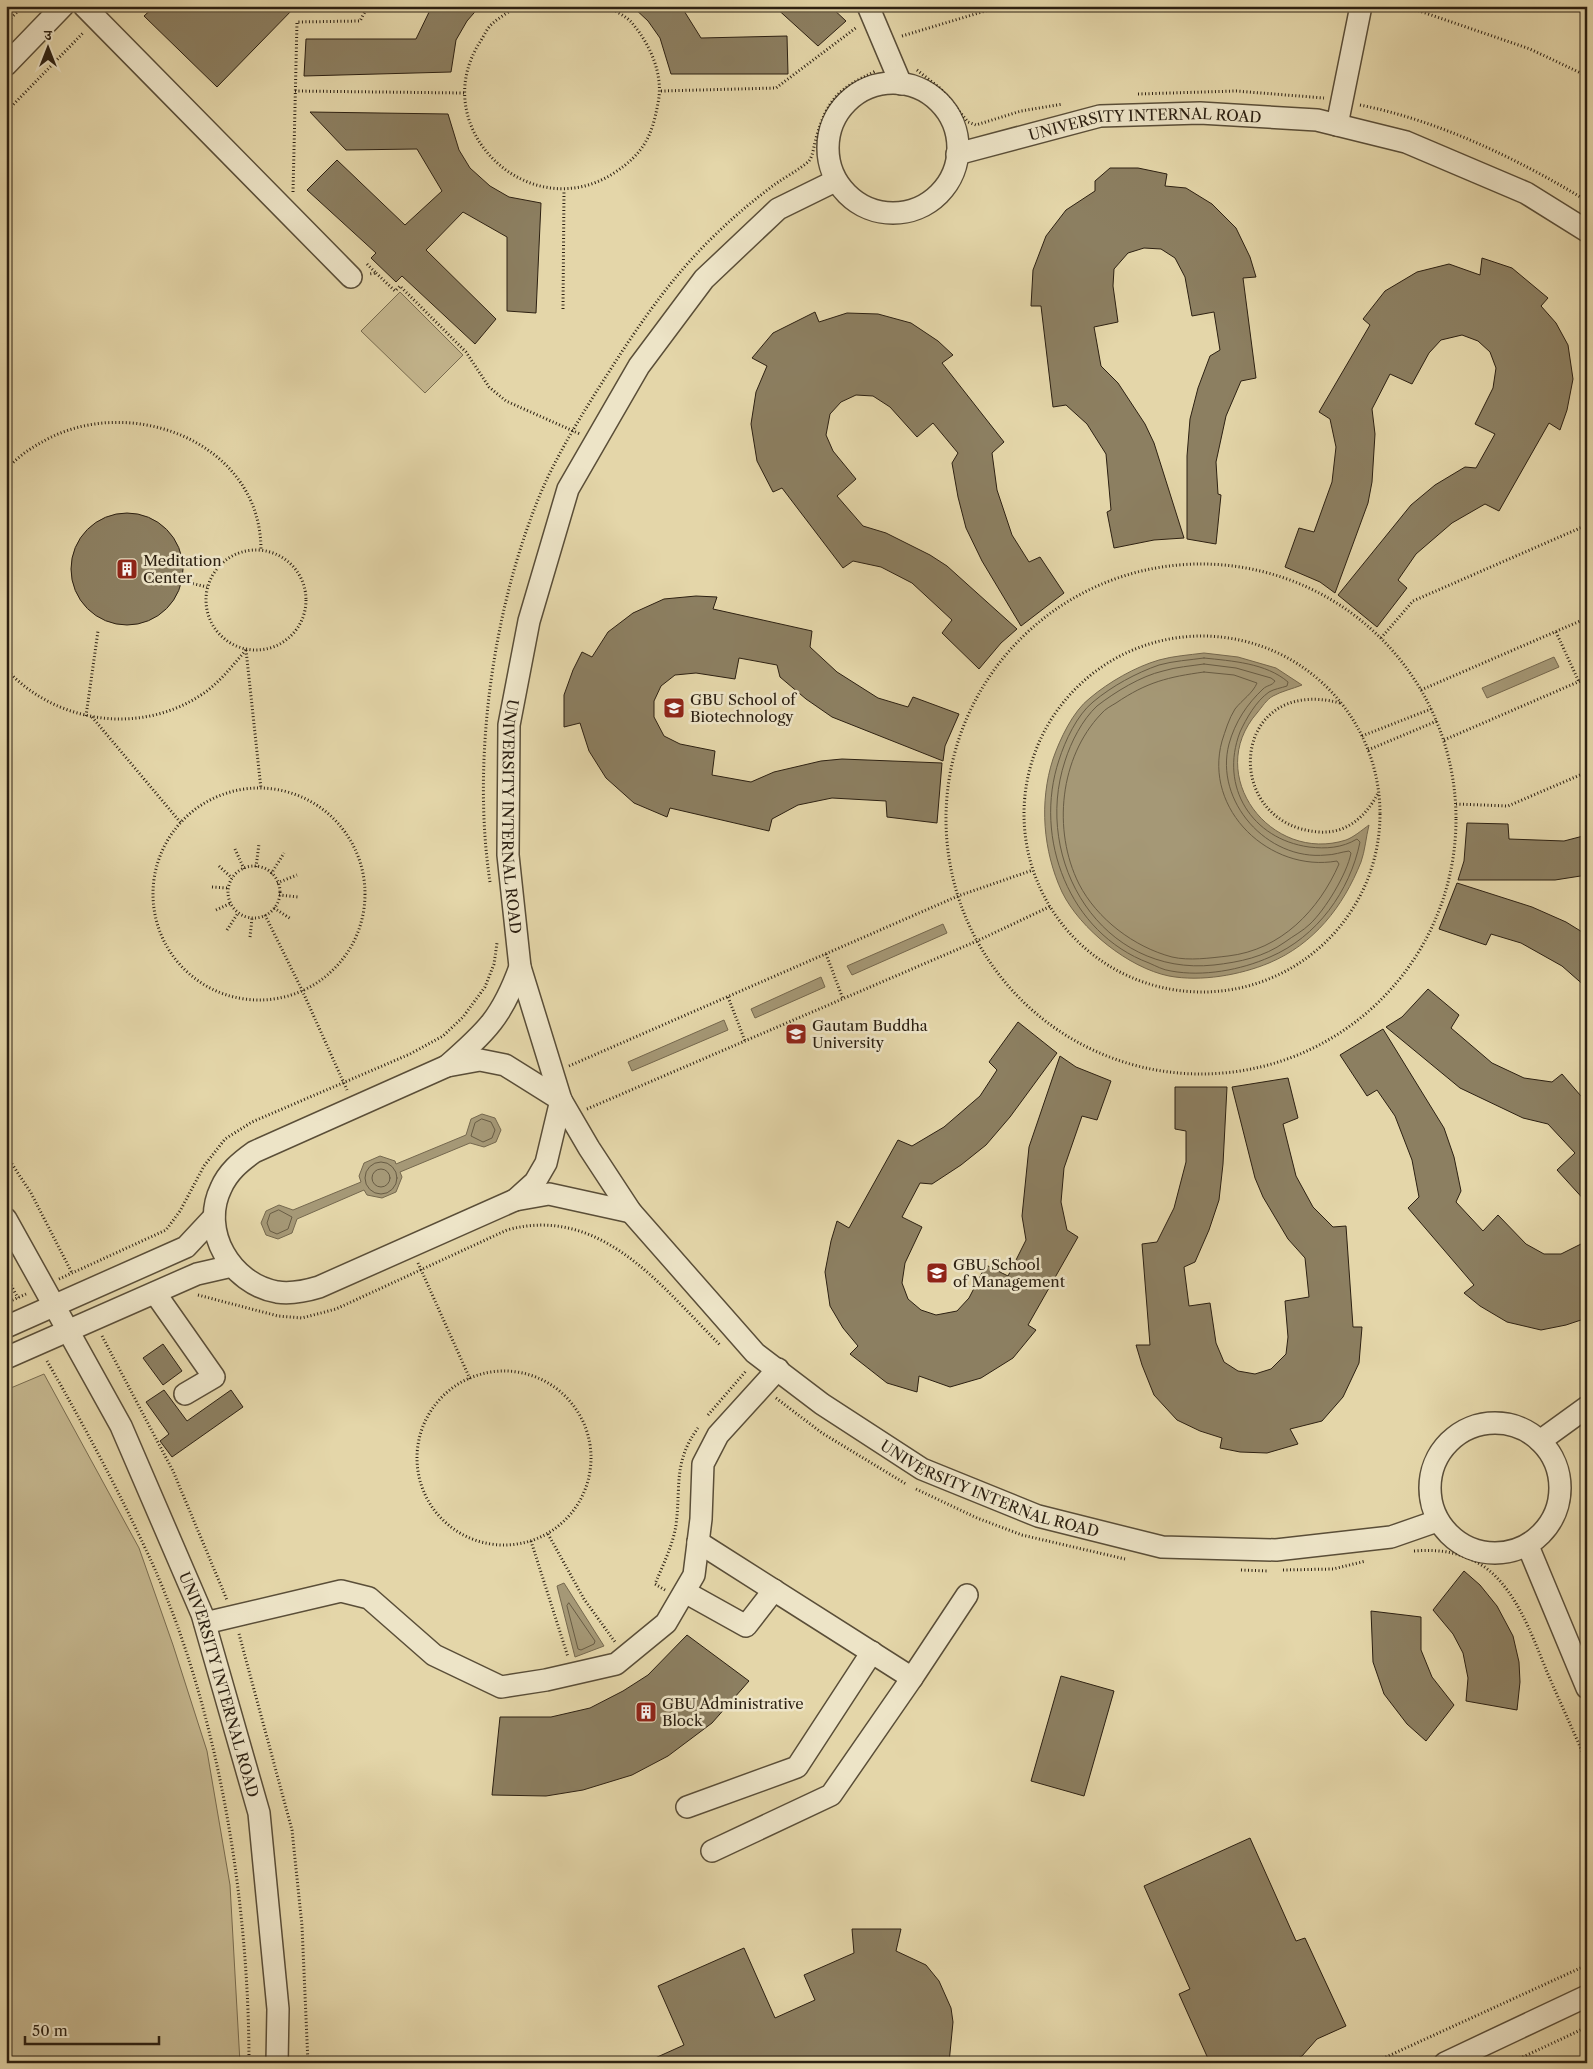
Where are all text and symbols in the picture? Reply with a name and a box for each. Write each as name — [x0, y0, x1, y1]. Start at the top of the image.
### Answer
north arrow — [22, 22, 72, 72]
text: उ — [43, 26, 52, 44]
street label: UNIVERSITY INTERNAL ROAD — [1026, 103, 1262, 144]
place label: Meditation Center — [143, 551, 222, 587]
building icon: Meditation Center — [115, 557, 139, 581]
place label: GBU School of Biotechnology — [690, 690, 797, 726]
school or university icon: GBU School of Biotechnology — [662, 696, 686, 720]
street label: UNIVERSITY INTERNAL ROAD — [498, 697, 526, 935]
place label: Gautam Buddha University — [812, 1016, 928, 1052]
school or university icon: Gautam Buddha University — [784, 1022, 808, 1046]
place label: GBU School of Management — [953, 1255, 1066, 1291]
school or university icon: GBU School of Management — [925, 1261, 949, 1285]
street label: UNIVERSITY INTERNAL ROAD — [877, 1435, 1101, 1540]
street label: UNIVERSITY INTERNAL ROAD — [175, 1569, 263, 1799]
place label: GBU Administrative Block — [662, 1694, 804, 1730]
building icon: GBU Administrative Block — [634, 1700, 658, 1724]
scale bar — [25, 2014, 159, 2046]
text: 50 m — [32, 2021, 68, 2040]

